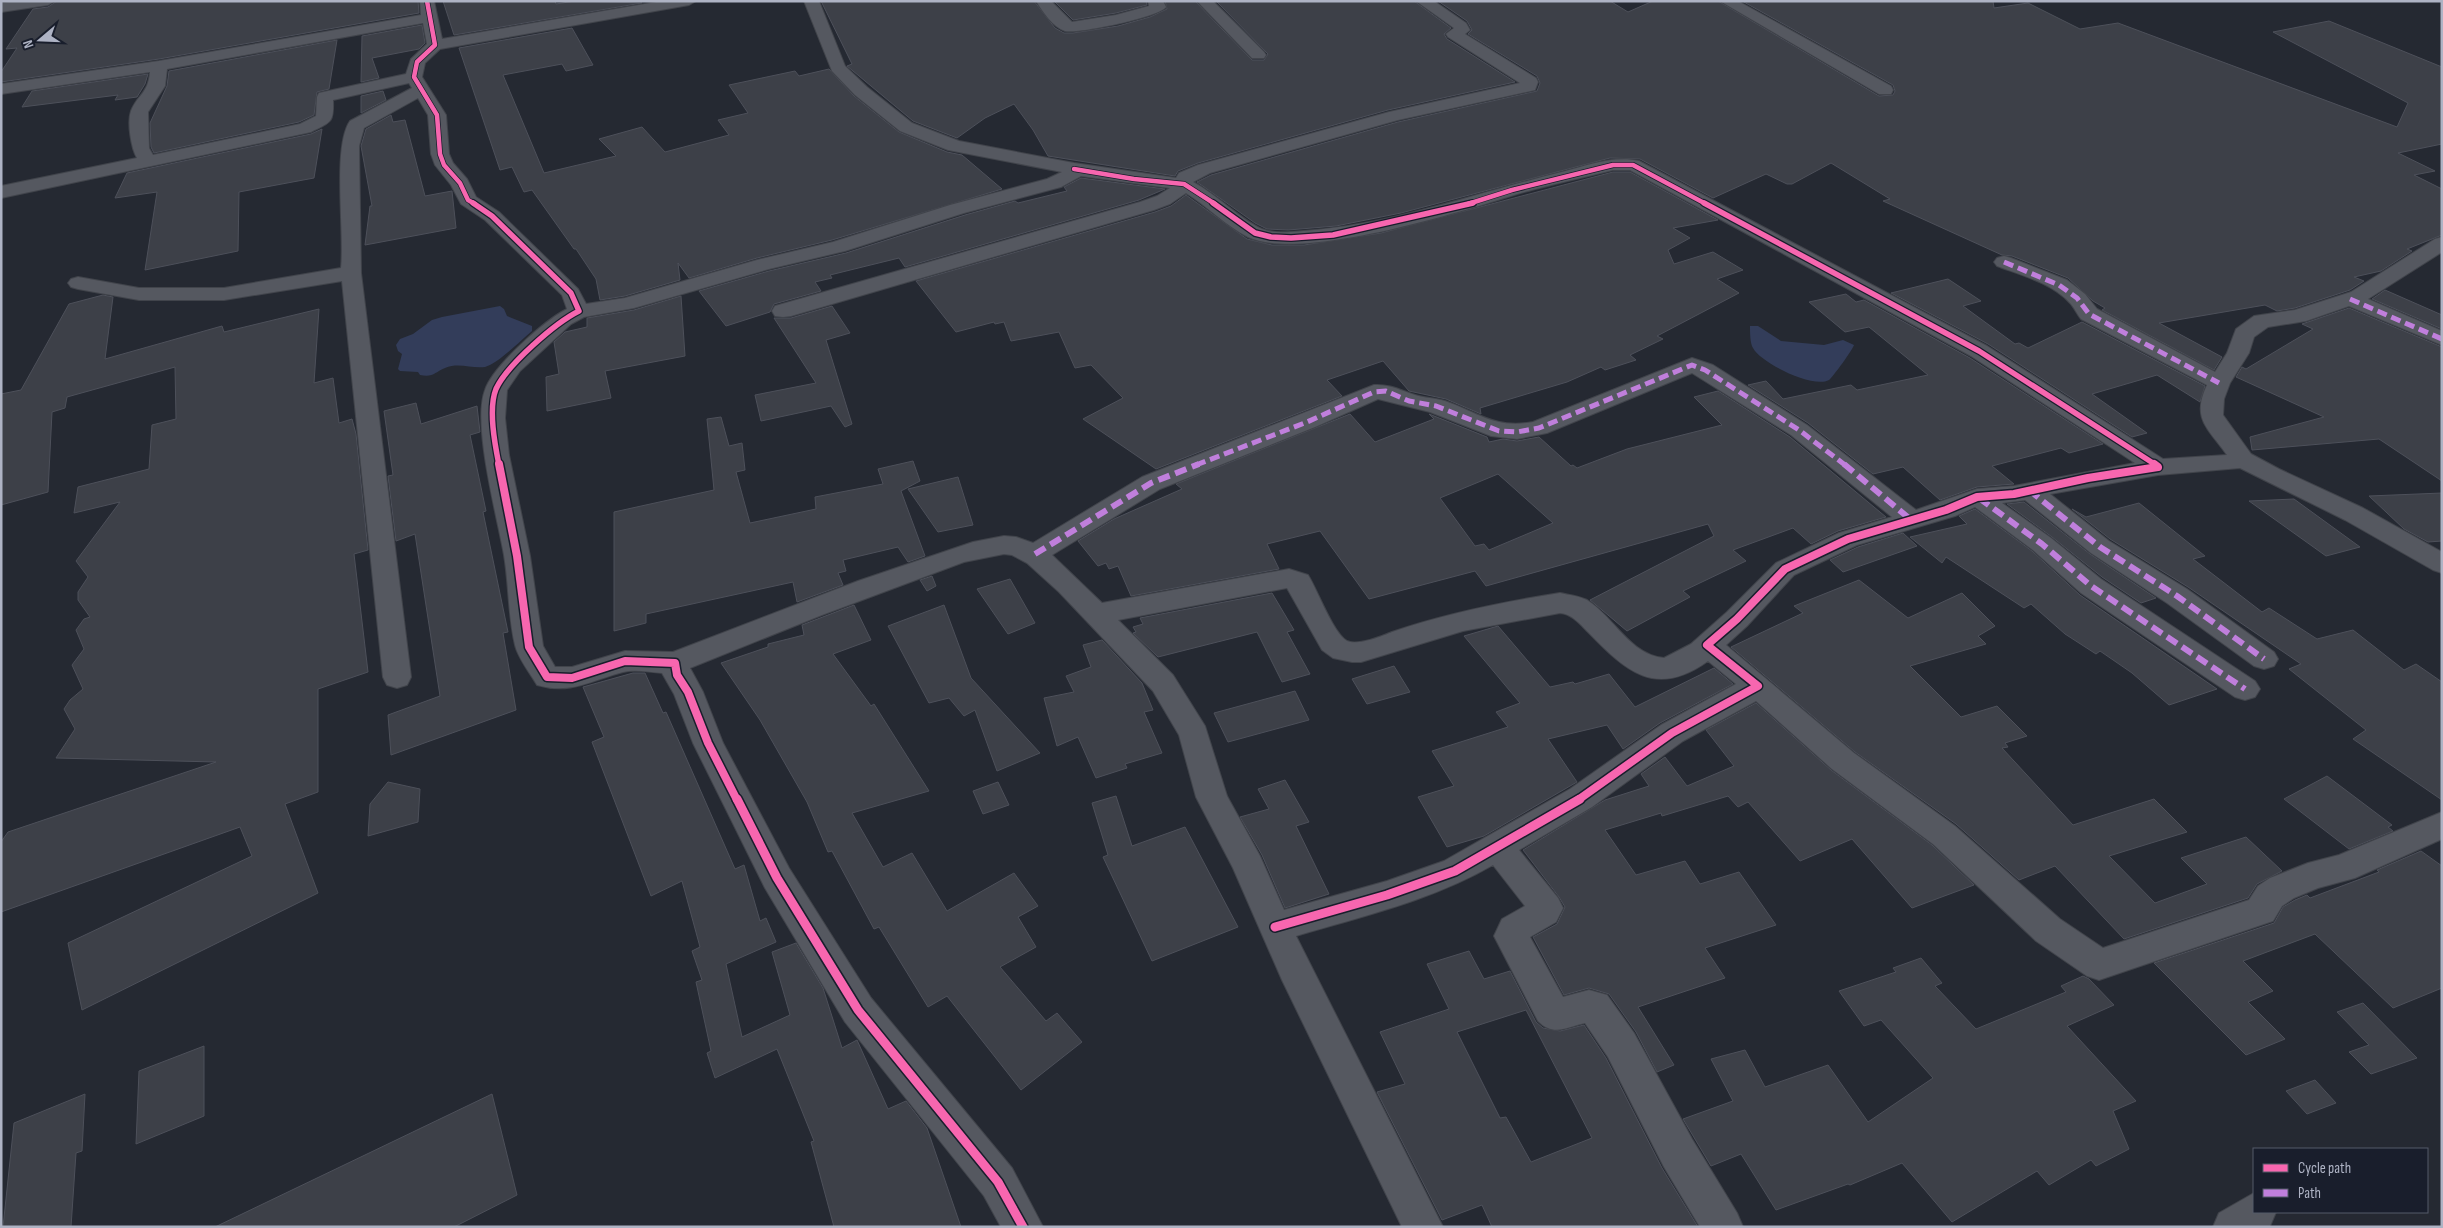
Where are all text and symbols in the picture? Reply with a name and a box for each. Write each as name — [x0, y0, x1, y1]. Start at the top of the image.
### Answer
north arrow — [15, 15, 65, 65]
text: N — [19, 38, 37, 50]
legend — [2253, 1148, 2428, 1213]
text: Cycle path — [2298, 1159, 2351, 1178]
text: Path — [2298, 1184, 2321, 1203]

